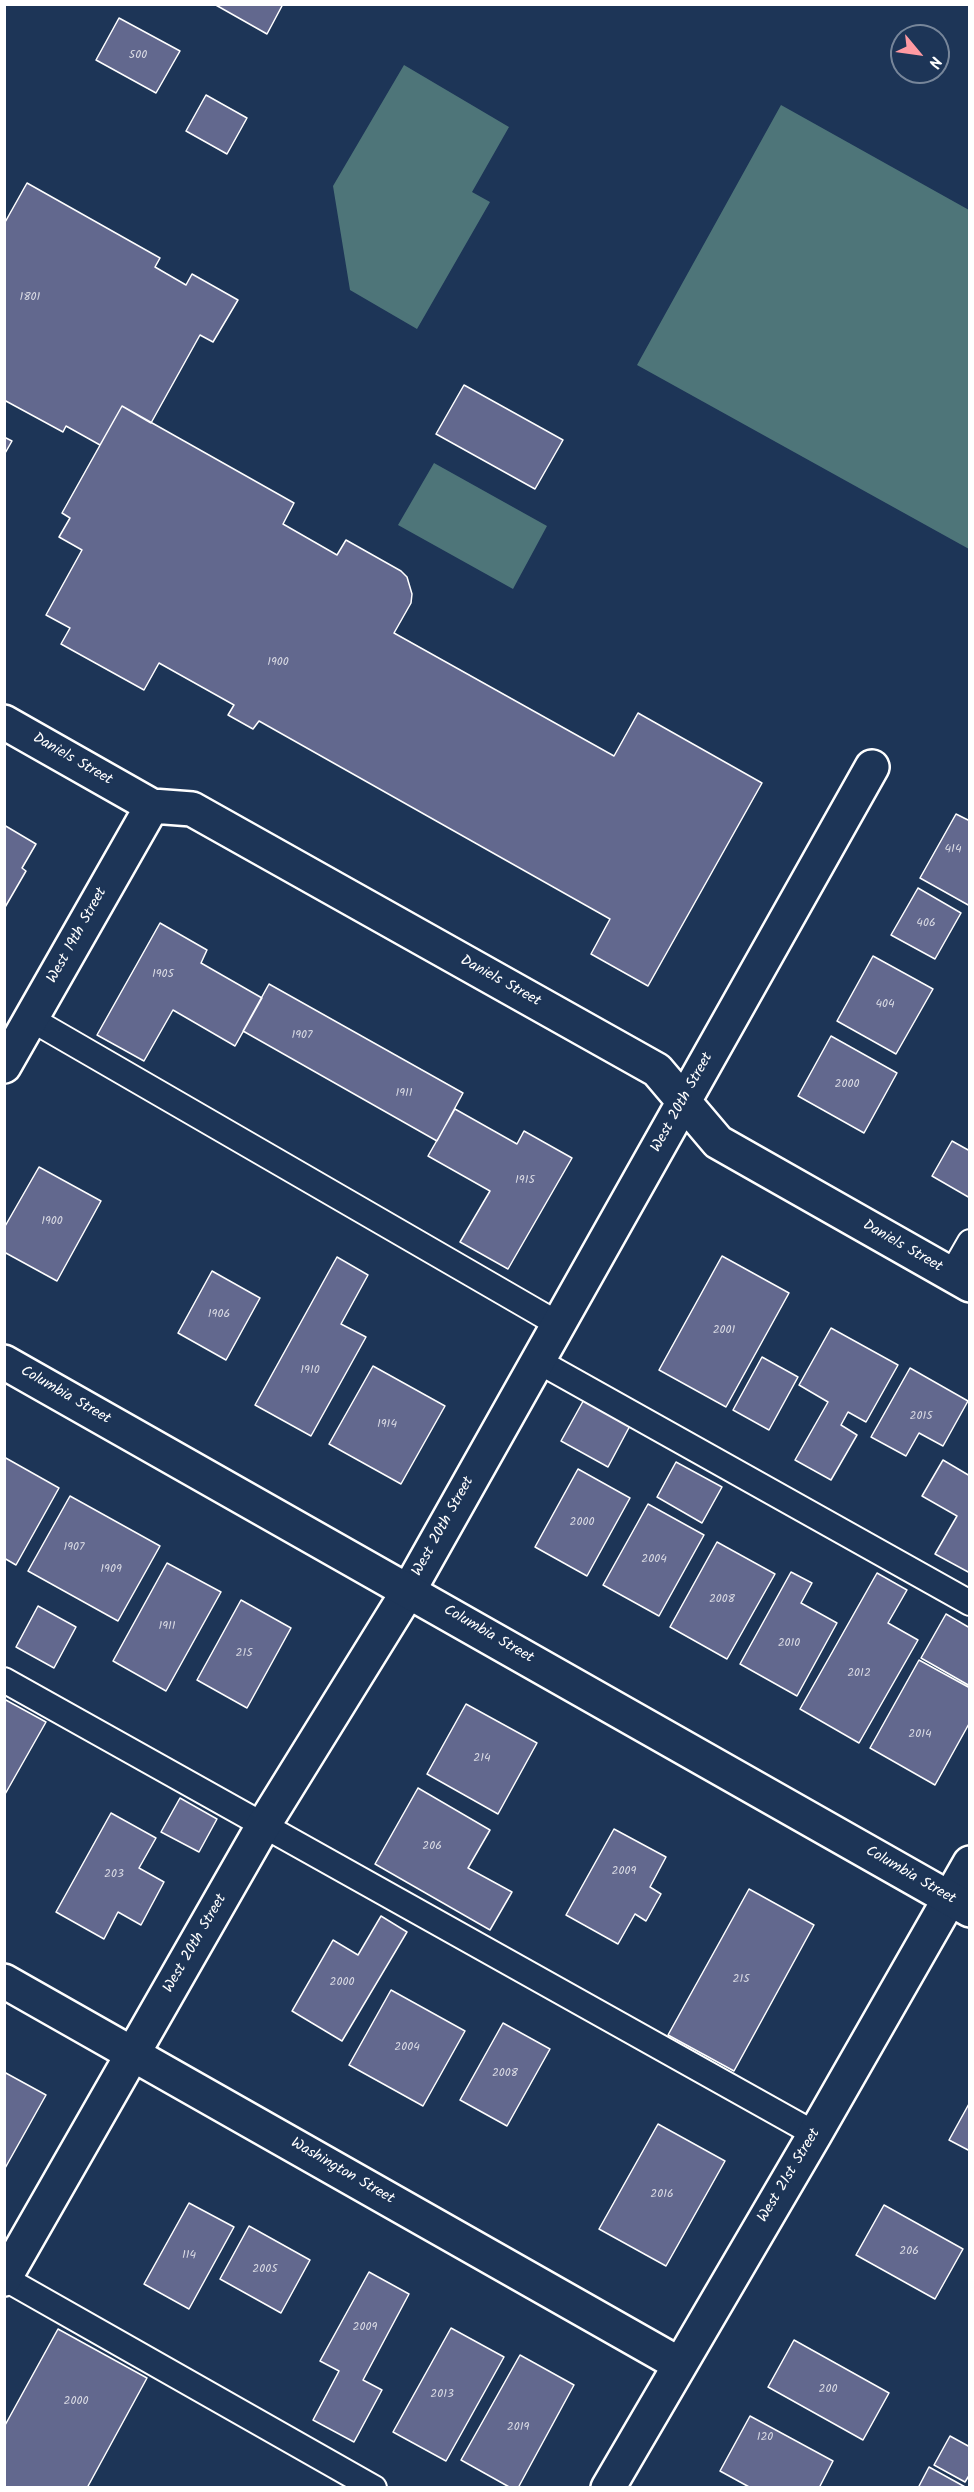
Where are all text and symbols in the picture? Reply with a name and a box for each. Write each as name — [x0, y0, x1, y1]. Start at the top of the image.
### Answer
north arrow — [890, 24, 950, 84]
house number: 500 — [129, 49, 147, 63]
text: N — [921, 52, 948, 72]
house number: 1801 — [20, 291, 40, 305]
house number: 1900 — [267, 656, 289, 670]
street label: Daniels Street — [29, 730, 115, 790]
house number: 414 — [945, 843, 961, 857]
street label: West 19th Street — [44, 885, 112, 987]
house number: 406 — [916, 917, 936, 931]
street label: Daniels Street — [457, 953, 543, 1011]
house number: 1905 — [152, 968, 174, 982]
house number: 404 — [875, 998, 895, 1012]
house number: 1907 — [291, 1029, 313, 1043]
street label: West 20th Street — [648, 1050, 718, 1156]
house number: 2000 — [835, 1078, 859, 1092]
house number: 1911 — [395, 1087, 413, 1101]
house number: 1915 — [515, 1174, 535, 1188]
house number: 1900 — [41, 1215, 63, 1229]
street label: Daniels Street — [859, 1217, 945, 1277]
house number: 1906 — [208, 1308, 230, 1322]
house number: 2001 — [713, 1324, 735, 1338]
street label: Columbia Street — [17, 1363, 113, 1429]
house number: 1910 — [300, 1364, 320, 1378]
house number: 2015 — [909, 1410, 933, 1424]
house number: 1914 — [377, 1418, 397, 1432]
street label: West 20th Street — [409, 1474, 479, 1580]
house number: 2000 — [570, 1516, 594, 1530]
house number: 1907 — [63, 1541, 85, 1555]
house number: 2004 — [641, 1553, 667, 1567]
house number: 1909 — [100, 1563, 122, 1577]
house number: 2008 — [709, 1593, 735, 1607]
street label: Columbia Street — [440, 1602, 536, 1668]
house number: 1911 — [158, 1620, 176, 1634]
house number: 2010 — [778, 1637, 800, 1651]
house number: 215 — [235, 1647, 253, 1661]
house number: 2012 — [847, 1667, 871, 1681]
house number: 2014 — [908, 1728, 932, 1742]
house number: 214 — [473, 1752, 491, 1766]
house number: 206 — [422, 1840, 442, 1854]
street label: Columbia Street — [862, 1843, 958, 1909]
house number: 2009 — [612, 1865, 636, 1879]
house number: 203 — [104, 1868, 124, 1882]
street label: West 20th Street — [161, 1892, 231, 1996]
house number: 215 — [732, 1973, 750, 1987]
house number: 2000 — [330, 1976, 354, 1990]
house number: 2004 — [394, 2041, 420, 2055]
house number: 2008 — [492, 2067, 518, 2081]
street label: West 21st Street — [755, 2126, 825, 2226]
street label: Washington Street — [287, 2135, 397, 2209]
house number: 2016 — [650, 2188, 674, 2202]
house number: 206 — [899, 2245, 919, 2259]
house number: 114 — [182, 2249, 196, 2263]
house number: 2005 — [252, 2263, 278, 2277]
house number: 2009 — [353, 2321, 377, 2335]
house number: 200 — [819, 2383, 837, 2397]
house number: 2013 — [430, 2388, 454, 2402]
house number: 2000 — [64, 2395, 88, 2409]
house number: 2019 — [507, 2421, 529, 2435]
house number: 120 — [757, 2431, 773, 2445]

